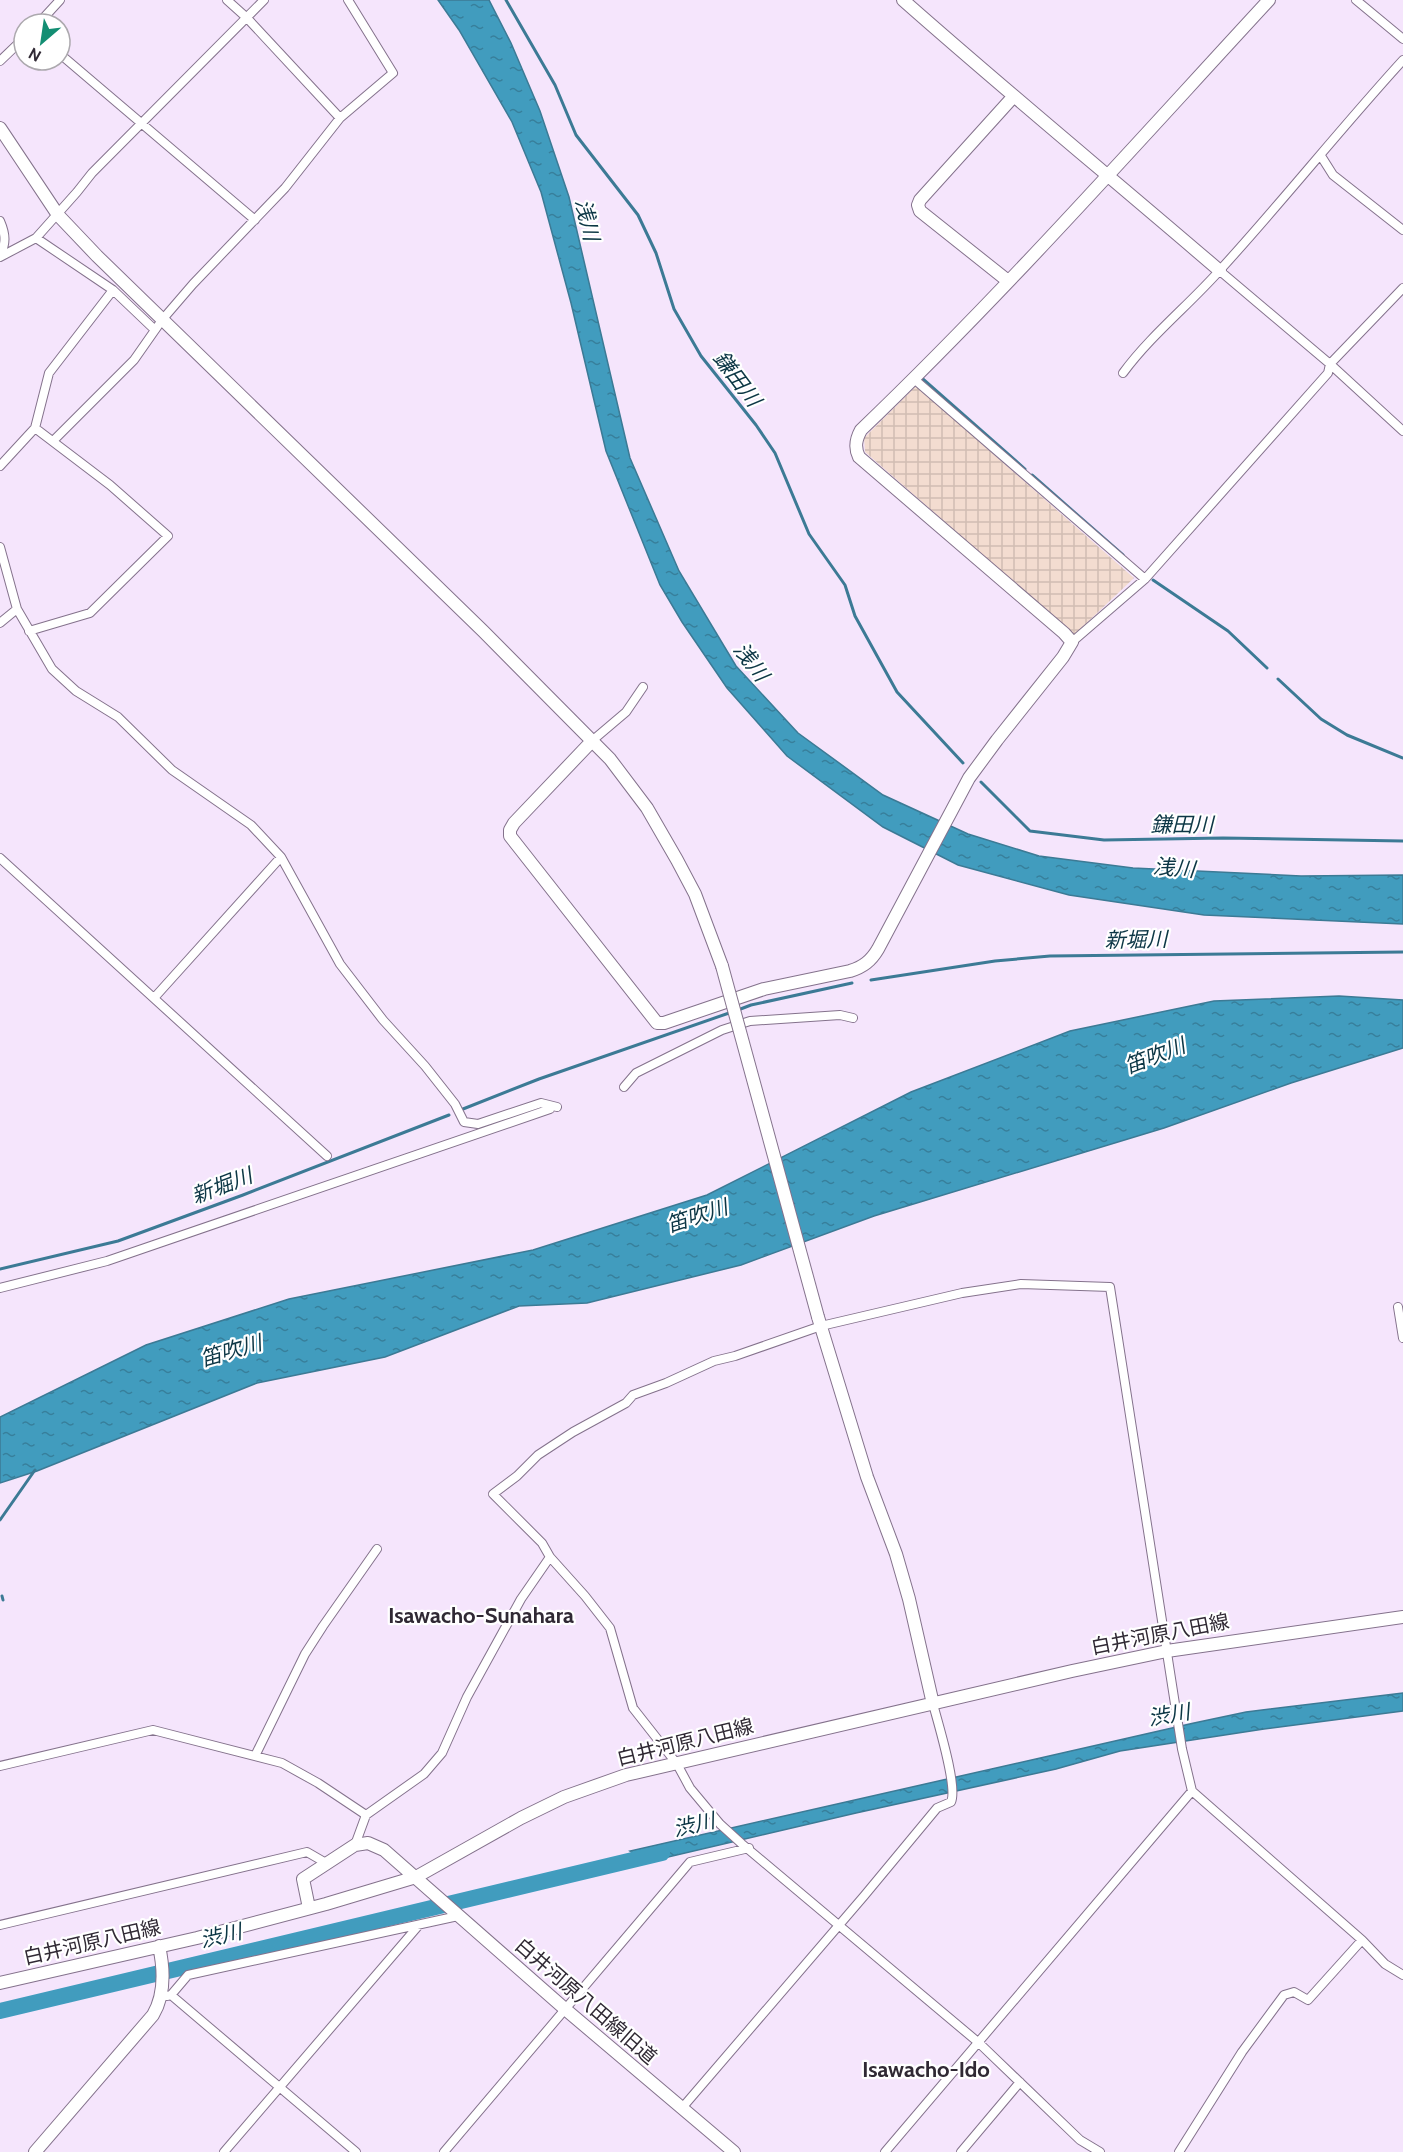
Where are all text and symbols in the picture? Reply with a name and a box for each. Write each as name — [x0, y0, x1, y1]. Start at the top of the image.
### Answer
north arrow — [12, 12, 72, 72]
text: N — [25, 44, 45, 66]
water label: 浅川 — [571, 197, 605, 245]
water label: 鎌田川 — [708, 346, 768, 413]
water label: 浅川 — [729, 637, 775, 688]
water label: 鎌田川 — [1151, 812, 1215, 837]
water label: 浅川 — [1152, 853, 1198, 882]
water label: 新堀川 — [1104, 926, 1170, 953]
water label: 笛吹川 — [1121, 1032, 1191, 1078]
water label: 新堀川 — [188, 1162, 258, 1208]
water label: 笛吹川 — [663, 1193, 733, 1237]
water label: 笛吹川 — [197, 1329, 267, 1371]
district label: Isawacho-Sunahara — [388, 1602, 574, 1629]
street label: 白井河原八田線 — [1089, 1609, 1231, 1659]
water label: 渋川 — [1146, 1698, 1194, 1730]
street label: 白井河原八田線 — [614, 1713, 756, 1771]
water label: 渋川 — [671, 1807, 719, 1841]
street label: 白井河原八田線 — [21, 1915, 163, 1969]
water label: 渋川 — [198, 1918, 246, 1952]
street label: 白井河原八田線旧道 — [510, 1933, 662, 2069]
district label: Isawacho-Ido — [862, 2056, 990, 2083]

